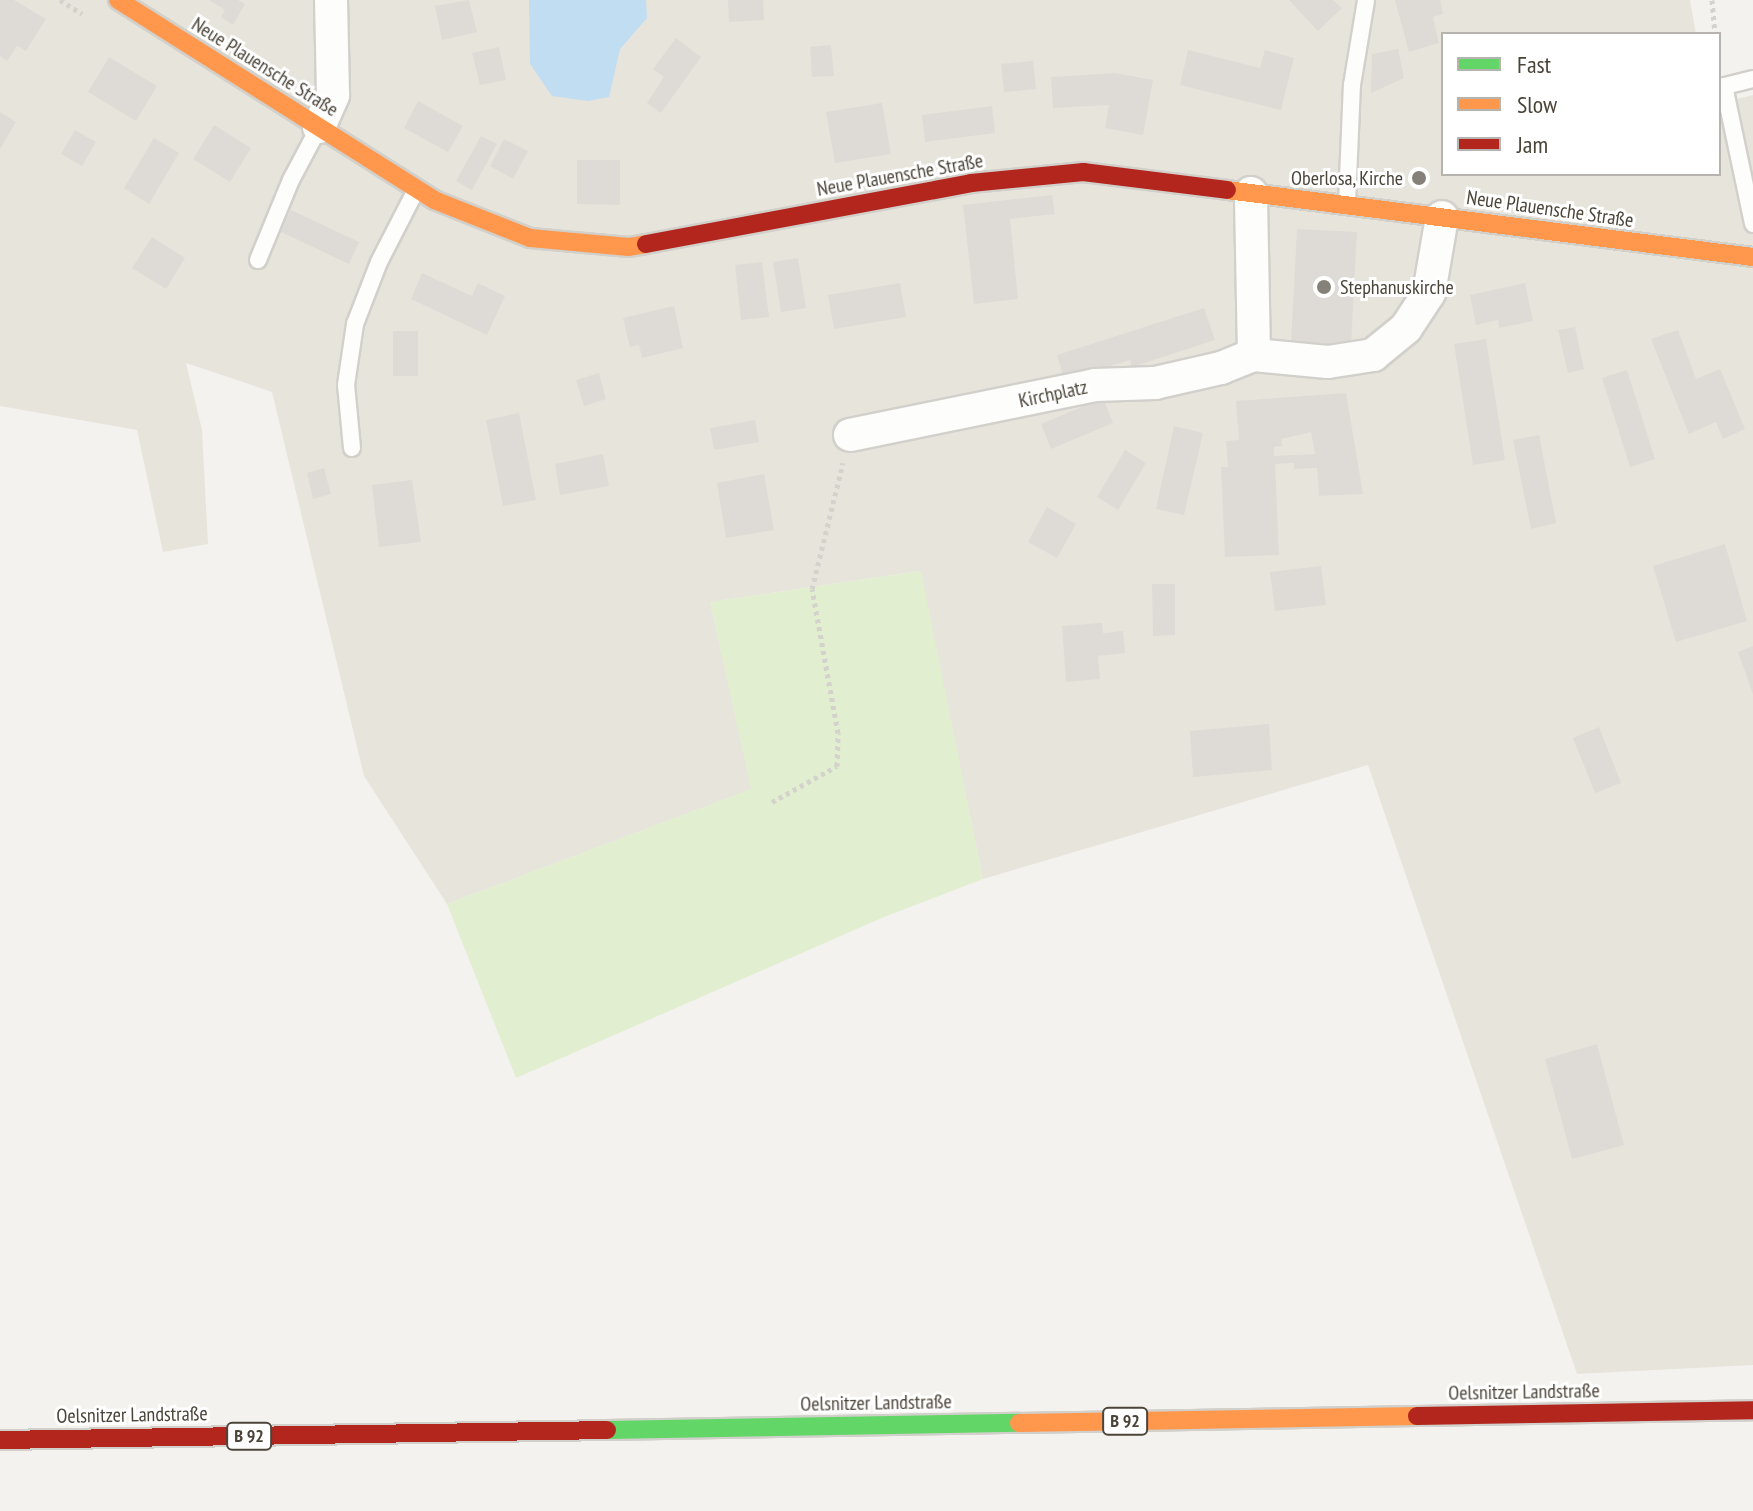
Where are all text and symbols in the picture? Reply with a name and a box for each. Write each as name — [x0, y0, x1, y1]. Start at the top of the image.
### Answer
street label: Neue Plauensche Straße — [187, 12, 343, 122]
legend — [1441, 32, 1721, 176]
text: Fast — [1517, 49, 1551, 80]
text: Slow — [1517, 89, 1557, 120]
text: Jam — [1517, 129, 1548, 160]
street label: Neue Plauensche Straße — [815, 149, 985, 201]
place label: Oberlosa, Kirche — [1290, 166, 1403, 190]
marker: Oberlosa, Kirche — [1410, 169, 1428, 187]
street label: Neue Plauensche Straße — [1465, 185, 1635, 233]
place label: Stephanuskirche — [1340, 275, 1454, 299]
marker: Stephanuskirche — [1315, 278, 1333, 296]
street label: Kirchplatz — [1016, 375, 1090, 413]
street label: Oelsnitzer Landstraße — [1448, 1379, 1600, 1405]
street label: Oelsnitzer Landstraße — [800, 1390, 952, 1416]
street label: Oelsnitzer Landstraße — [56, 1402, 208, 1428]
road number: B 92 — [1101, 1407, 1149, 1435]
road number: B 92 — [225, 1422, 273, 1450]

